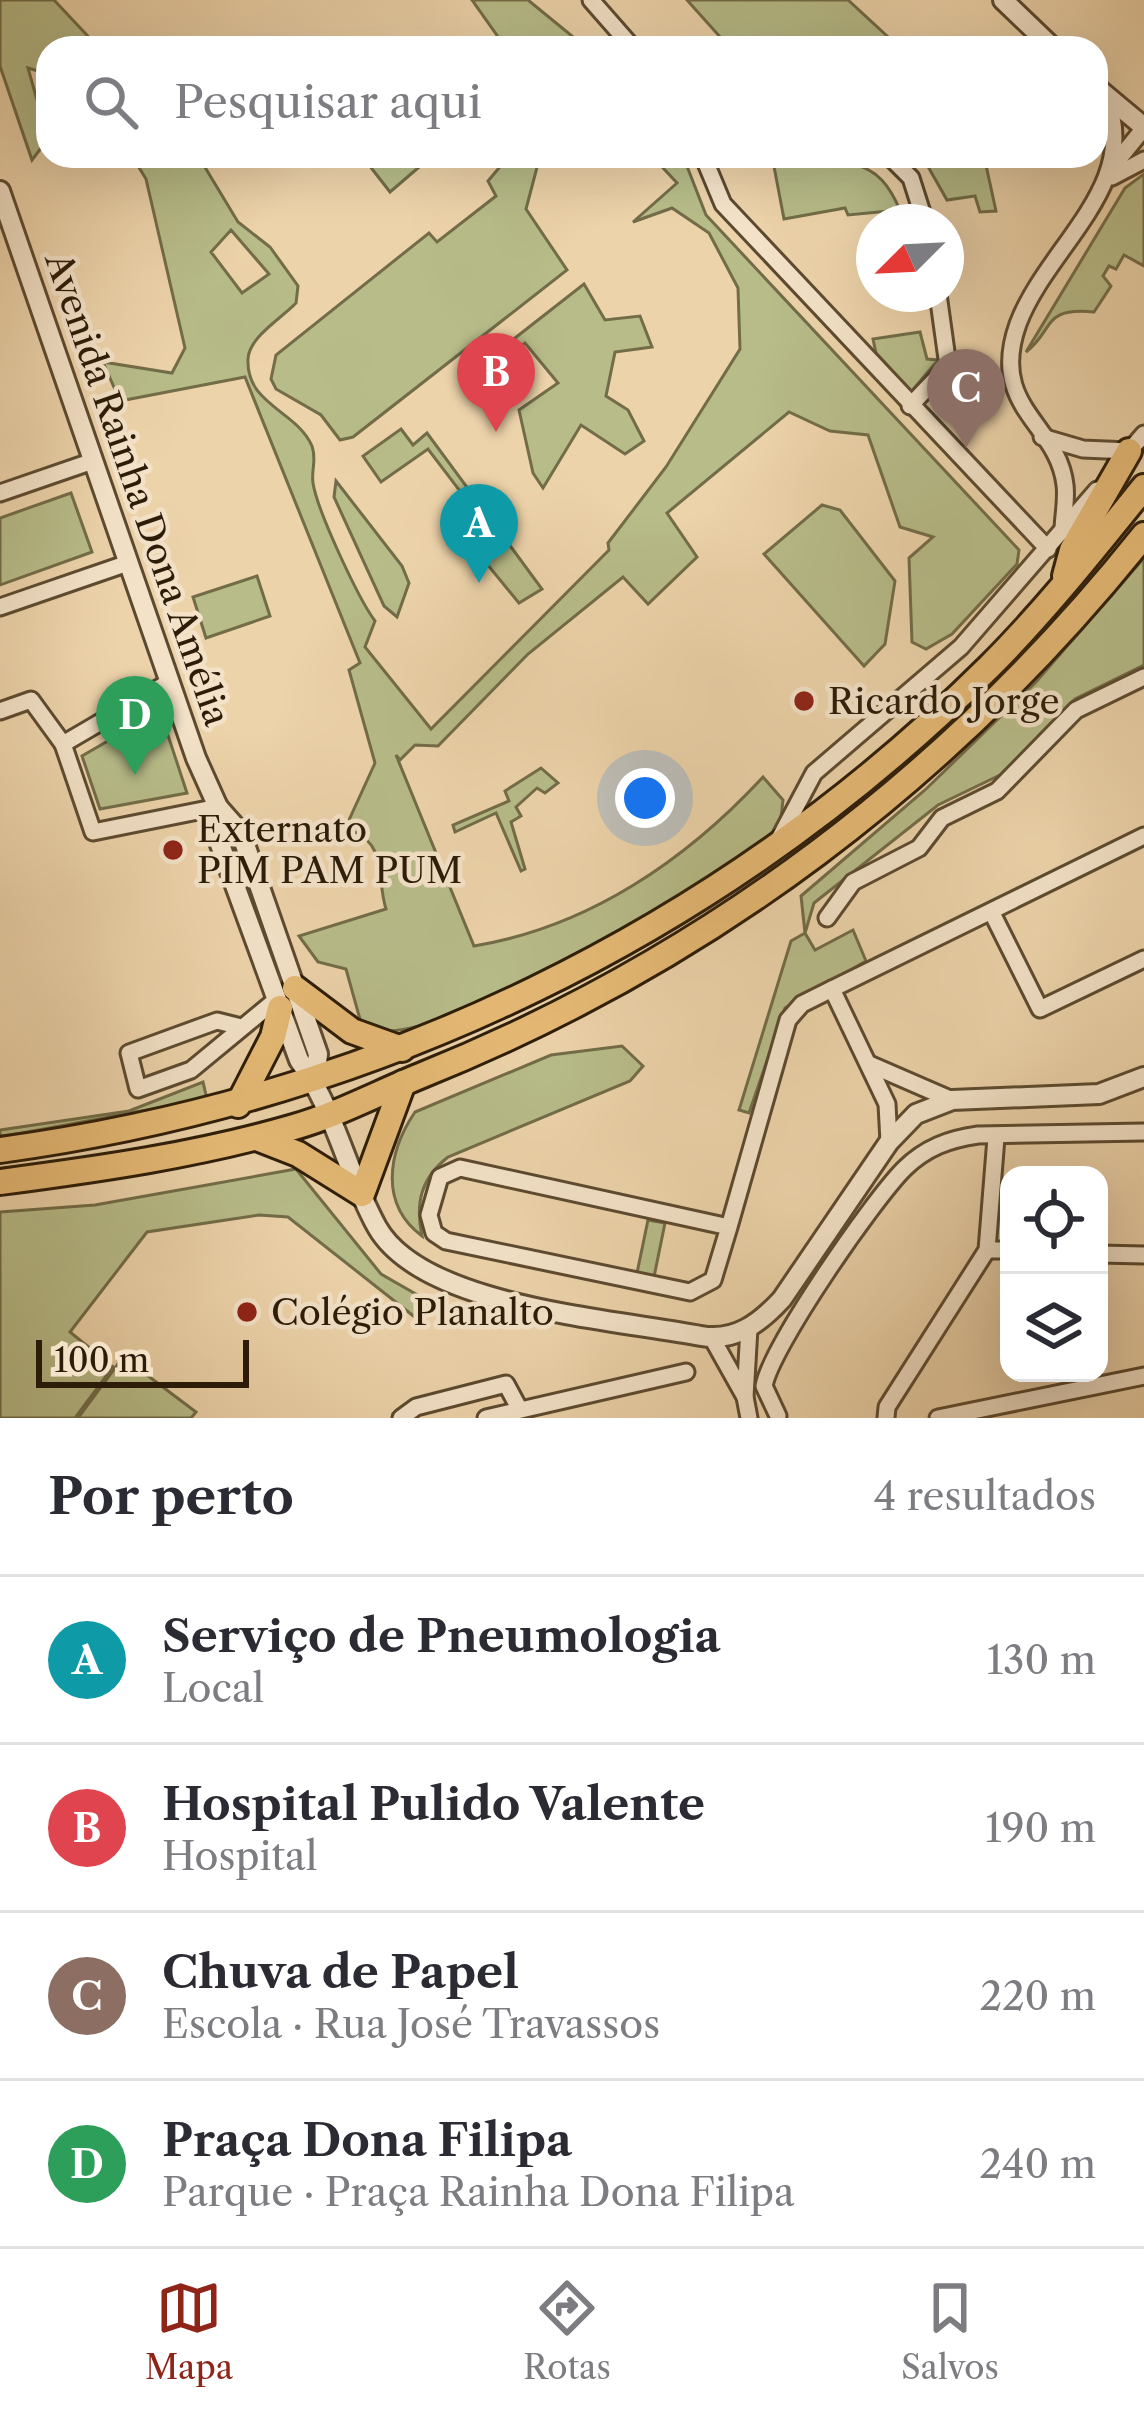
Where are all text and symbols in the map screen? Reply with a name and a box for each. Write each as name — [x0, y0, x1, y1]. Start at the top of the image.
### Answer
search box — [36, 36, 1108, 168]
icon: search — [78, 69, 144, 135]
text: Pesquisar aqui — [174, 74, 482, 130]
north arrow — [856, 204, 964, 312]
street label: Avenida Rainha Dona Amélia — [36, 245, 240, 733]
pin: B — [457, 333, 535, 432]
pin: C — [927, 349, 1005, 448]
pin: A — [440, 484, 518, 583]
pin: D — [96, 676, 174, 775]
place label: Ricardo Jorge — [828, 679, 1060, 723]
marker: Ricardo Jorge — [791, 688, 817, 714]
your location — [615, 768, 675, 828]
place label: Externato PIM PAM PUM — [197, 807, 462, 892]
marker: Externato PIM PAM PUM — [160, 837, 186, 863]
map controls — [1000, 1166, 1108, 1382]
button: locate — [1000, 1166, 1108, 1274]
button: layers — [1000, 1274, 1108, 1382]
place label: Colégio Planalto — [271, 1290, 554, 1334]
marker: Colégio Planalto — [234, 1299, 260, 1325]
scale bar — [36, 1334, 249, 1387]
text: 100 m — [54, 1340, 149, 1381]
text: Por perto — [48, 1465, 294, 1527]
text: 4 resultados — [874, 1472, 1096, 1520]
text: Serviço de Pneumologia — [162, 1608, 721, 1664]
text: A — [72, 1636, 102, 1684]
text: 130 m — [987, 1636, 1096, 1684]
text: Local — [162, 1664, 264, 1712]
text: Hospital Pulido Valente — [162, 1776, 705, 1832]
text: B — [73, 1804, 102, 1852]
text: 190 m — [985, 1804, 1096, 1852]
text: Hospital — [162, 1832, 317, 1880]
text: Chuva de Papel — [162, 1944, 519, 2000]
text: C — [71, 1972, 103, 2020]
text: 220 m — [980, 1972, 1096, 2020]
text: Escola · Rua José Travassos — [162, 2000, 660, 2048]
text: Praça Dona Filipa — [162, 2112, 572, 2168]
text: D — [70, 2140, 104, 2188]
text: 240 m — [980, 2140, 1096, 2188]
text: Parque · Praça Rainha Dona Filipa — [162, 2168, 795, 2216]
tab: Mapa — [145, 2275, 233, 2388]
tab: Rotas — [523, 2275, 611, 2388]
tab: Salvos — [901, 2275, 999, 2388]

